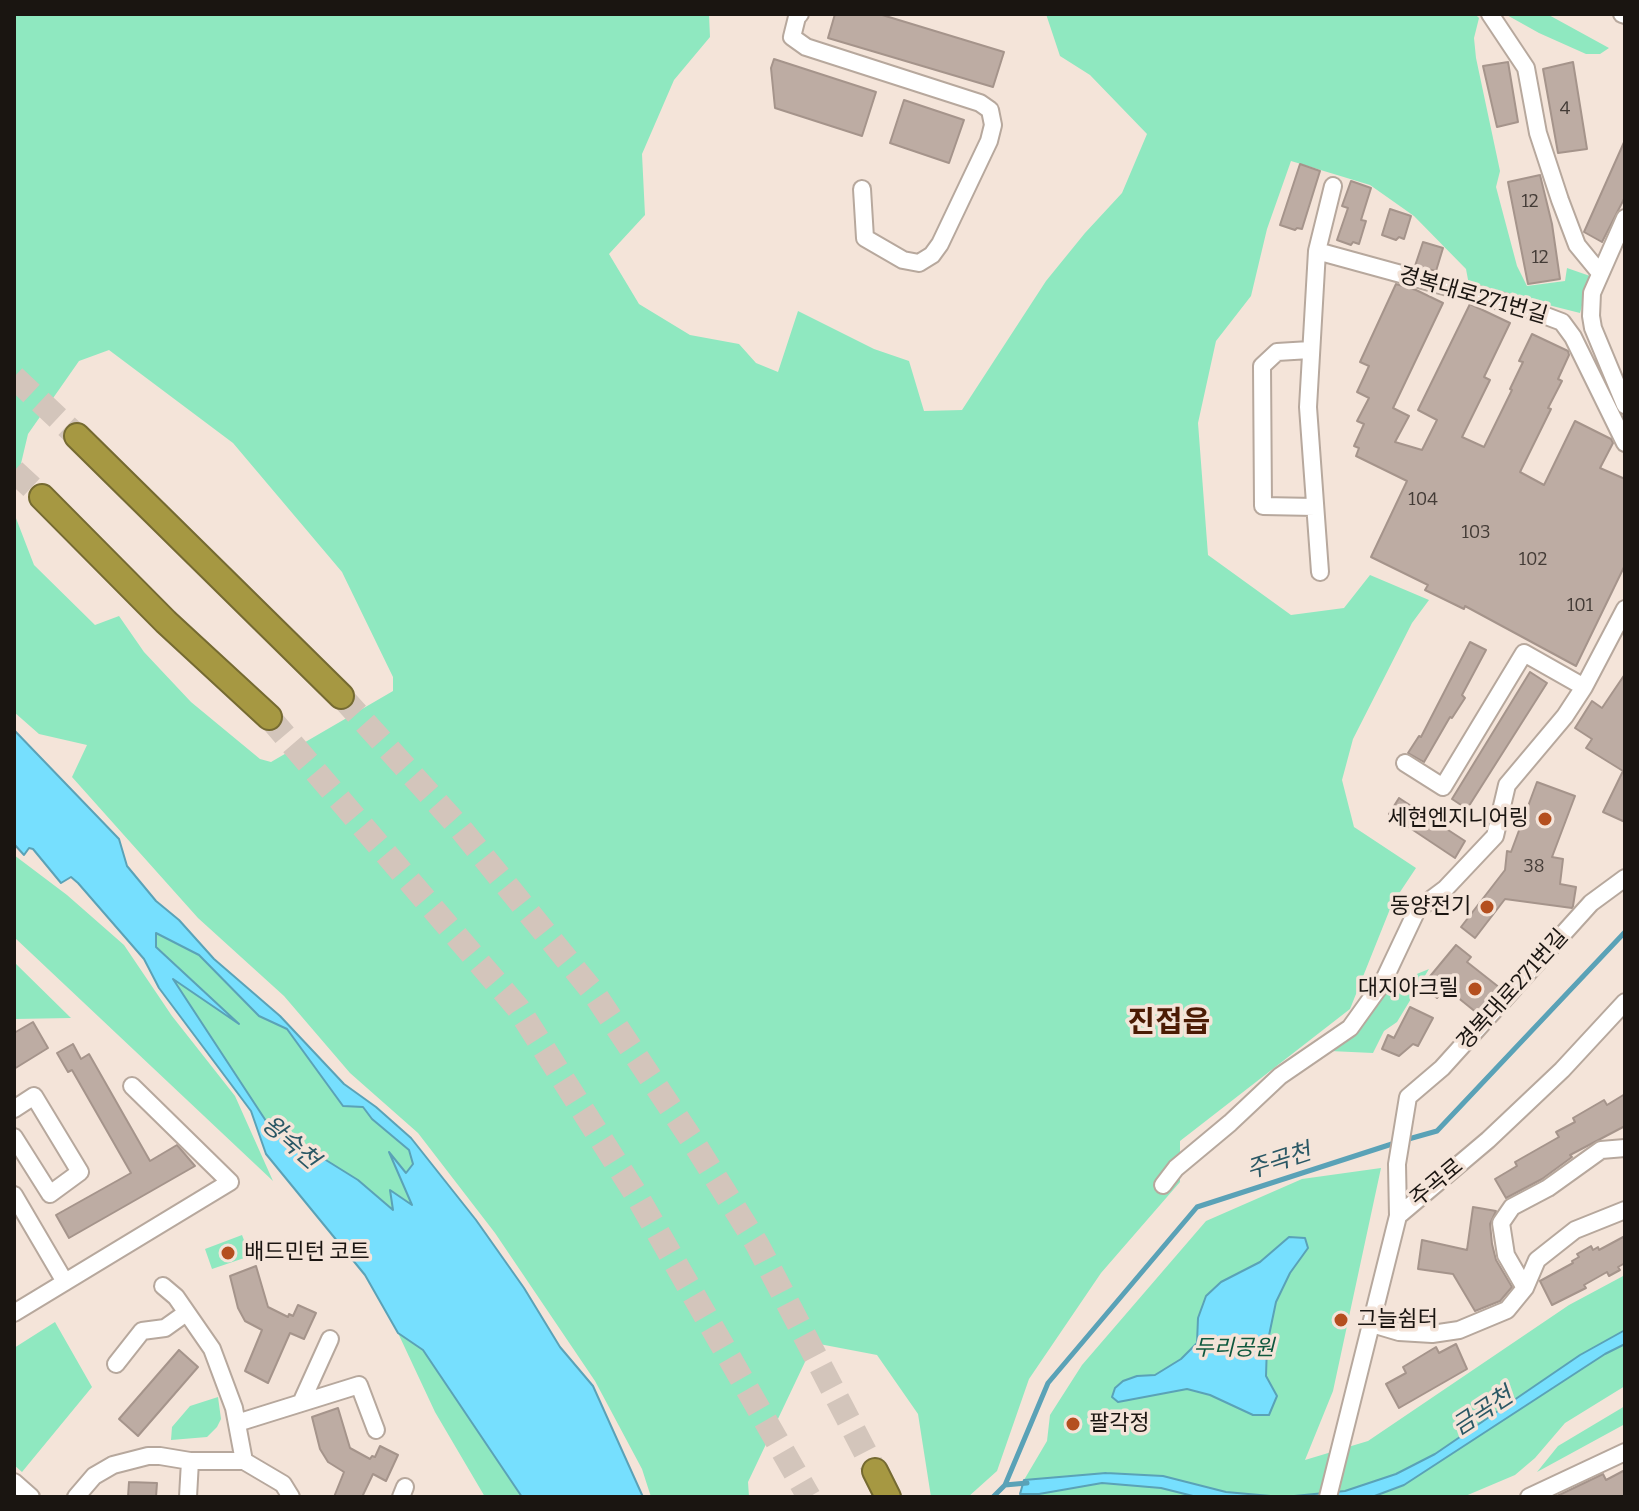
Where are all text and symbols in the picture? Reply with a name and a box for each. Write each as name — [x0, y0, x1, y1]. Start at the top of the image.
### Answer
house number: 4 — [1560, 98, 1570, 120]
house number: 12 — [1521, 191, 1539, 213]
house number: 12 — [1531, 247, 1549, 269]
street label: 경복대로271번길 — [1396, 262, 1550, 330]
house number: 104 — [1408, 489, 1438, 511]
house number: 103 — [1461, 522, 1491, 544]
house number: 102 — [1519, 549, 1547, 571]
house number: 101 — [1567, 595, 1593, 617]
place label: 세현엔지니어링 — [1387, 806, 1529, 832]
marker: 세현엔지니어링 — [1536, 810, 1554, 828]
house number: 38 — [1523, 856, 1545, 878]
place label: 동양전기 — [1390, 894, 1471, 920]
marker: 동양전기 — [1478, 898, 1496, 916]
street label: 경복대로271번길 — [1452, 924, 1574, 1056]
place label: 대지아크릴 — [1358, 976, 1459, 1002]
marker: 대지아크릴 — [1466, 980, 1484, 998]
district label: 진접읍 — [1128, 1006, 1210, 1042]
water label: 왕숙천 — [256, 1110, 324, 1176]
water label: 주곡천 — [1243, 1138, 1315, 1186]
street label: 주곡로 — [1405, 1153, 1469, 1213]
place label: 배드민턴 코트 — [244, 1240, 370, 1266]
marker: 배드민턴 코트 — [219, 1244, 237, 1262]
place label: 그늘쉼터 — [1357, 1307, 1438, 1333]
marker: 그늘쉼터 — [1332, 1311, 1350, 1329]
park label: 두리공원 — [1194, 1336, 1274, 1362]
water label: 금곡천 — [1447, 1382, 1519, 1442]
place label: 팔각정 — [1089, 1411, 1150, 1437]
marker: 팔각정 — [1064, 1415, 1082, 1433]

